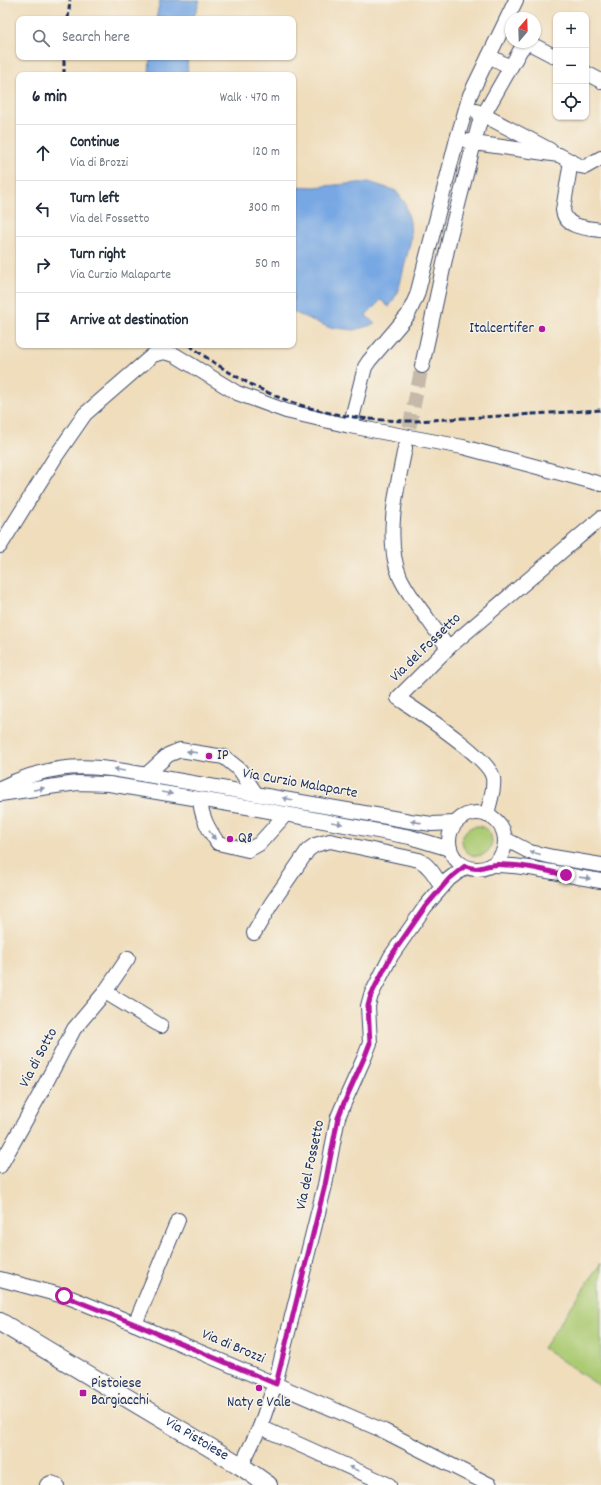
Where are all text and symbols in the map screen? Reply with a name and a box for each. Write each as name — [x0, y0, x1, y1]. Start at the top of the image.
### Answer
north arrow — [505, 12, 541, 48]
map controls — [553, 12, 589, 120]
button: + — [553, 12, 589, 48]
search box — [16, 16, 296, 60]
icon: search — [30, 27, 52, 49]
text: Search here — [62, 27, 130, 49]
button: − — [553, 48, 589, 84]
button: locate — [553, 84, 589, 120]
text: 6 min — [32, 86, 67, 110]
text: Walk · 470 m — [220, 89, 280, 108]
text: Continue — [70, 132, 119, 154]
icon: ahead — [32, 142, 54, 164]
text: 120 m — [252, 143, 280, 162]
text: Via di Brozzi — [70, 154, 128, 173]
text: Turn left — [70, 188, 119, 210]
icon: left — [32, 198, 54, 220]
text: 300 m — [248, 199, 280, 218]
text: Via del Fossetto — [70, 210, 149, 229]
text: Turn right — [70, 244, 126, 266]
icon: right — [32, 254, 54, 276]
text: 50 m — [255, 255, 280, 274]
text: Via Curzio Malaparte — [70, 266, 171, 285]
icon: arrive — [32, 310, 54, 332]
text: Arrive at destination — [70, 310, 188, 332]
place label: Italcertifer — [469, 318, 534, 340]
marker: Italcertifer — [537, 324, 547, 334]
street label: Via del Fossetto — [385, 608, 467, 688]
place label: IP — [217, 745, 229, 767]
one-way arrow — [186, 749, 198, 755]
marker: IP — [204, 751, 214, 761]
street label: Via Curzio Malaparte — [241, 763, 360, 805]
one-way arrow — [113, 767, 125, 773]
one-way arrow — [32, 786, 45, 792]
one-way arrow — [161, 791, 173, 797]
one-way arrow — [282, 796, 294, 802]
one-way arrow — [410, 819, 422, 825]
one-way arrow — [331, 820, 343, 826]
place label: Q8 — [238, 828, 253, 850]
one-way arrow — [208, 830, 216, 841]
marker: Q8 — [225, 834, 235, 844]
one-way arrow — [529, 850, 541, 856]
route end — [557, 866, 575, 884]
one-way arrow — [579, 875, 591, 881]
street label: Via di Sotto — [14, 1024, 64, 1092]
street label: Via del Fossetto — [291, 1118, 331, 1212]
route start — [55, 1287, 73, 1305]
street label: Via di Brozzi — [198, 1324, 268, 1370]
place label: Pistoiese Bargiacchi — [91, 1373, 149, 1412]
marker: Naty e Vale — [254, 1383, 264, 1393]
marker: Pistoiese Bargiacchi — [78, 1388, 88, 1398]
place label: Naty e Vale — [227, 1392, 291, 1414]
street label: Via Pistoiese — [161, 1412, 233, 1467]
one-way arrow — [348, 1466, 359, 1472]

